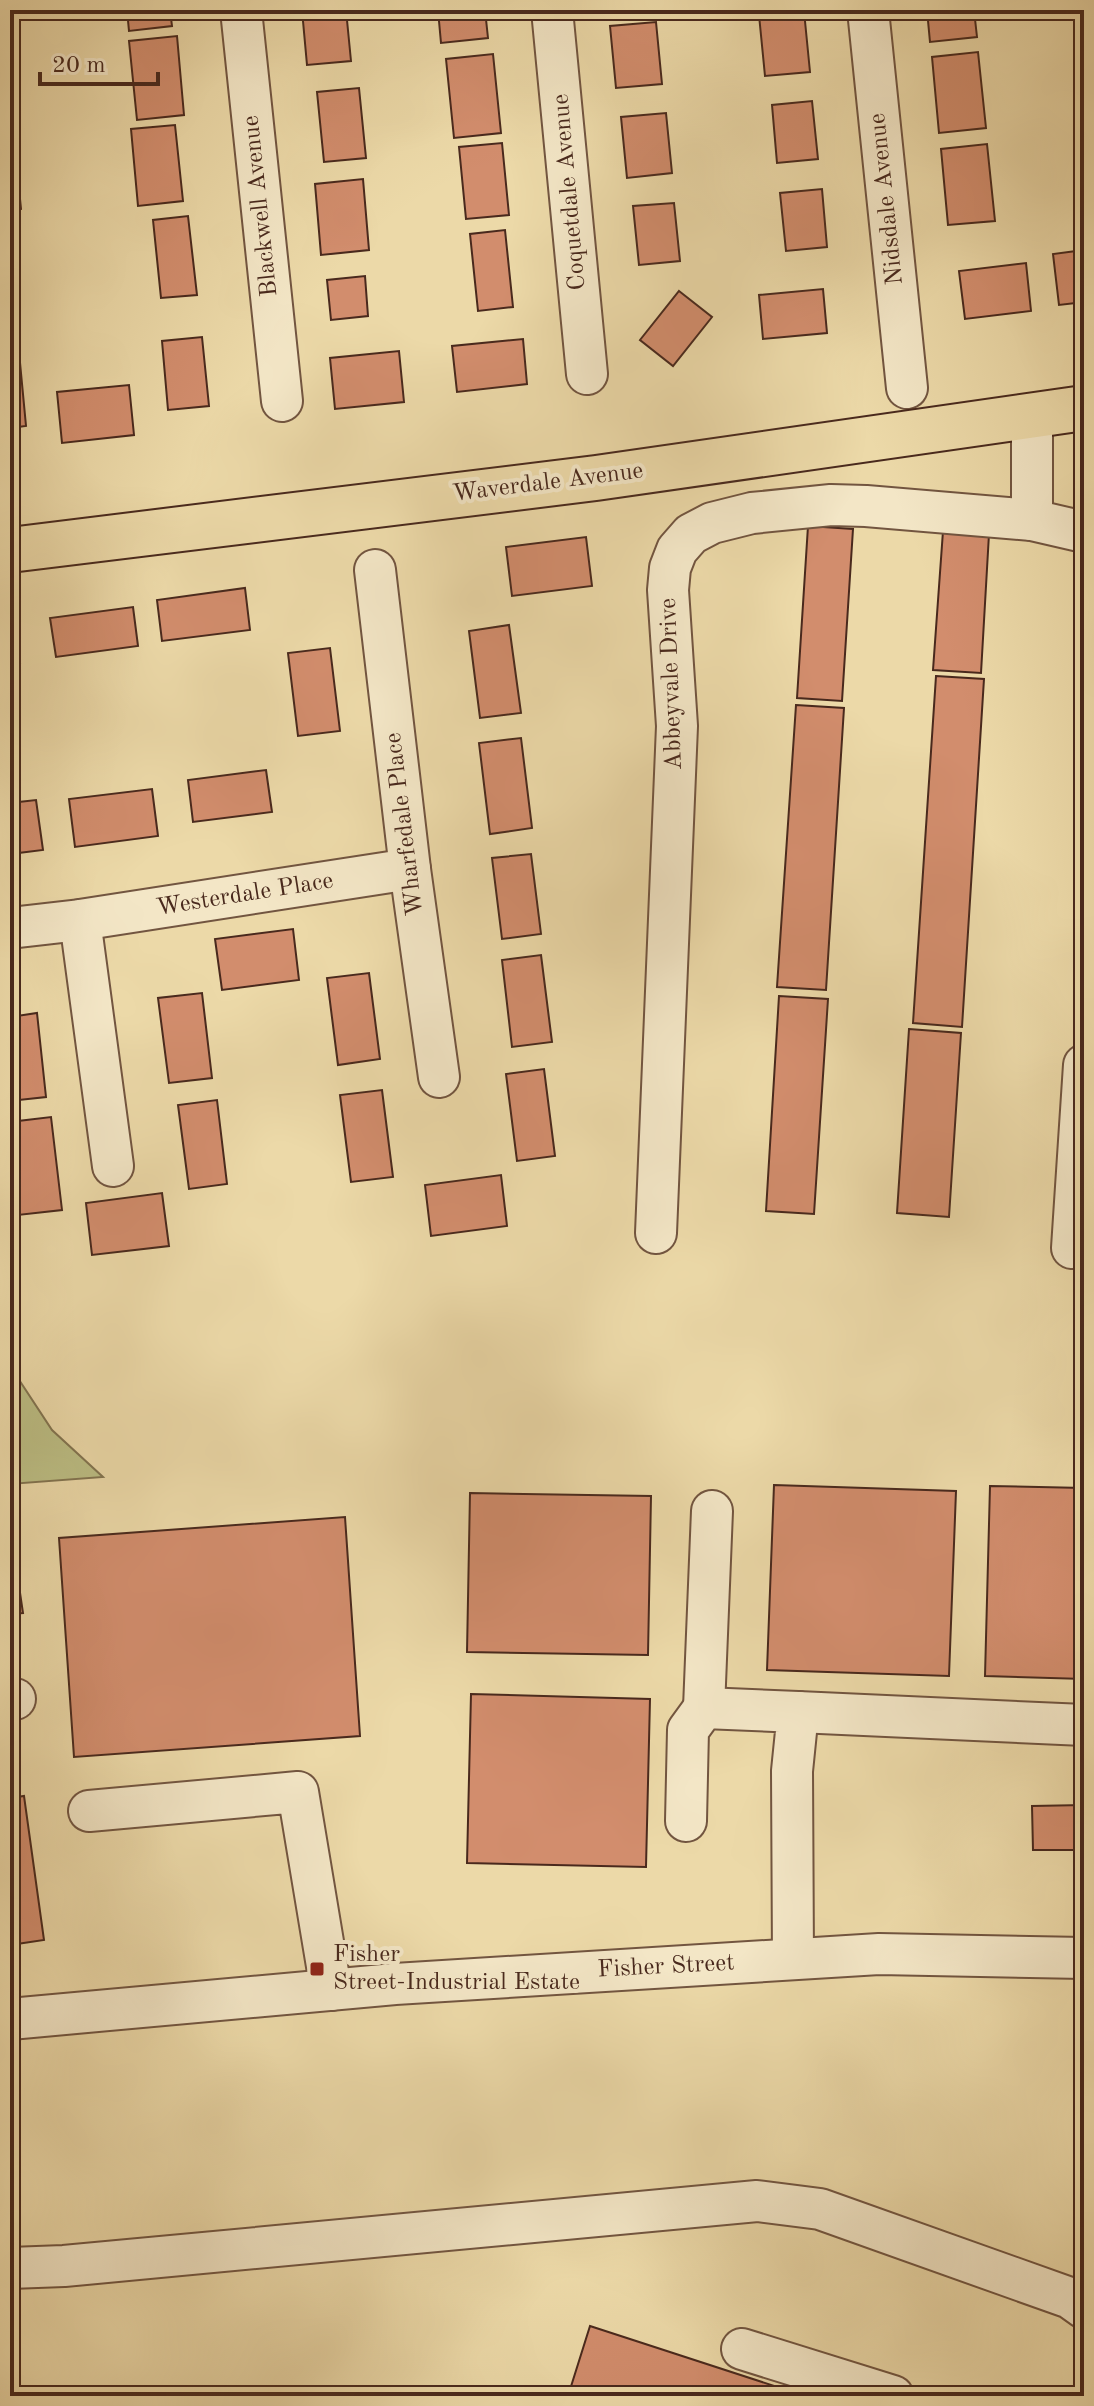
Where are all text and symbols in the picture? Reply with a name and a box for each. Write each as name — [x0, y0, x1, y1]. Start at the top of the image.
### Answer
scale bar — [40, 36, 158, 86]
text: 20 m — [52, 54, 106, 78]
street label: Coquetdale Avenue — [549, 93, 591, 291]
street label: Nidsdale Avenue — [866, 112, 908, 286]
street label: Blackwell Avenue — [240, 114, 282, 298]
street label: Waverdale Avenue — [451, 459, 645, 507]
street label: Abbeyvale Drive — [657, 597, 687, 771]
street label: Wharfedale Place — [382, 731, 428, 917]
street label: Westerdale Place — [155, 869, 335, 921]
place label: Fisher Street-Industrial Estate — [333, 1943, 580, 1995]
street label: Fisher Street — [597, 1951, 735, 1983]
marker: Fisher Street-Industrial Estate — [308, 1960, 326, 1978]

